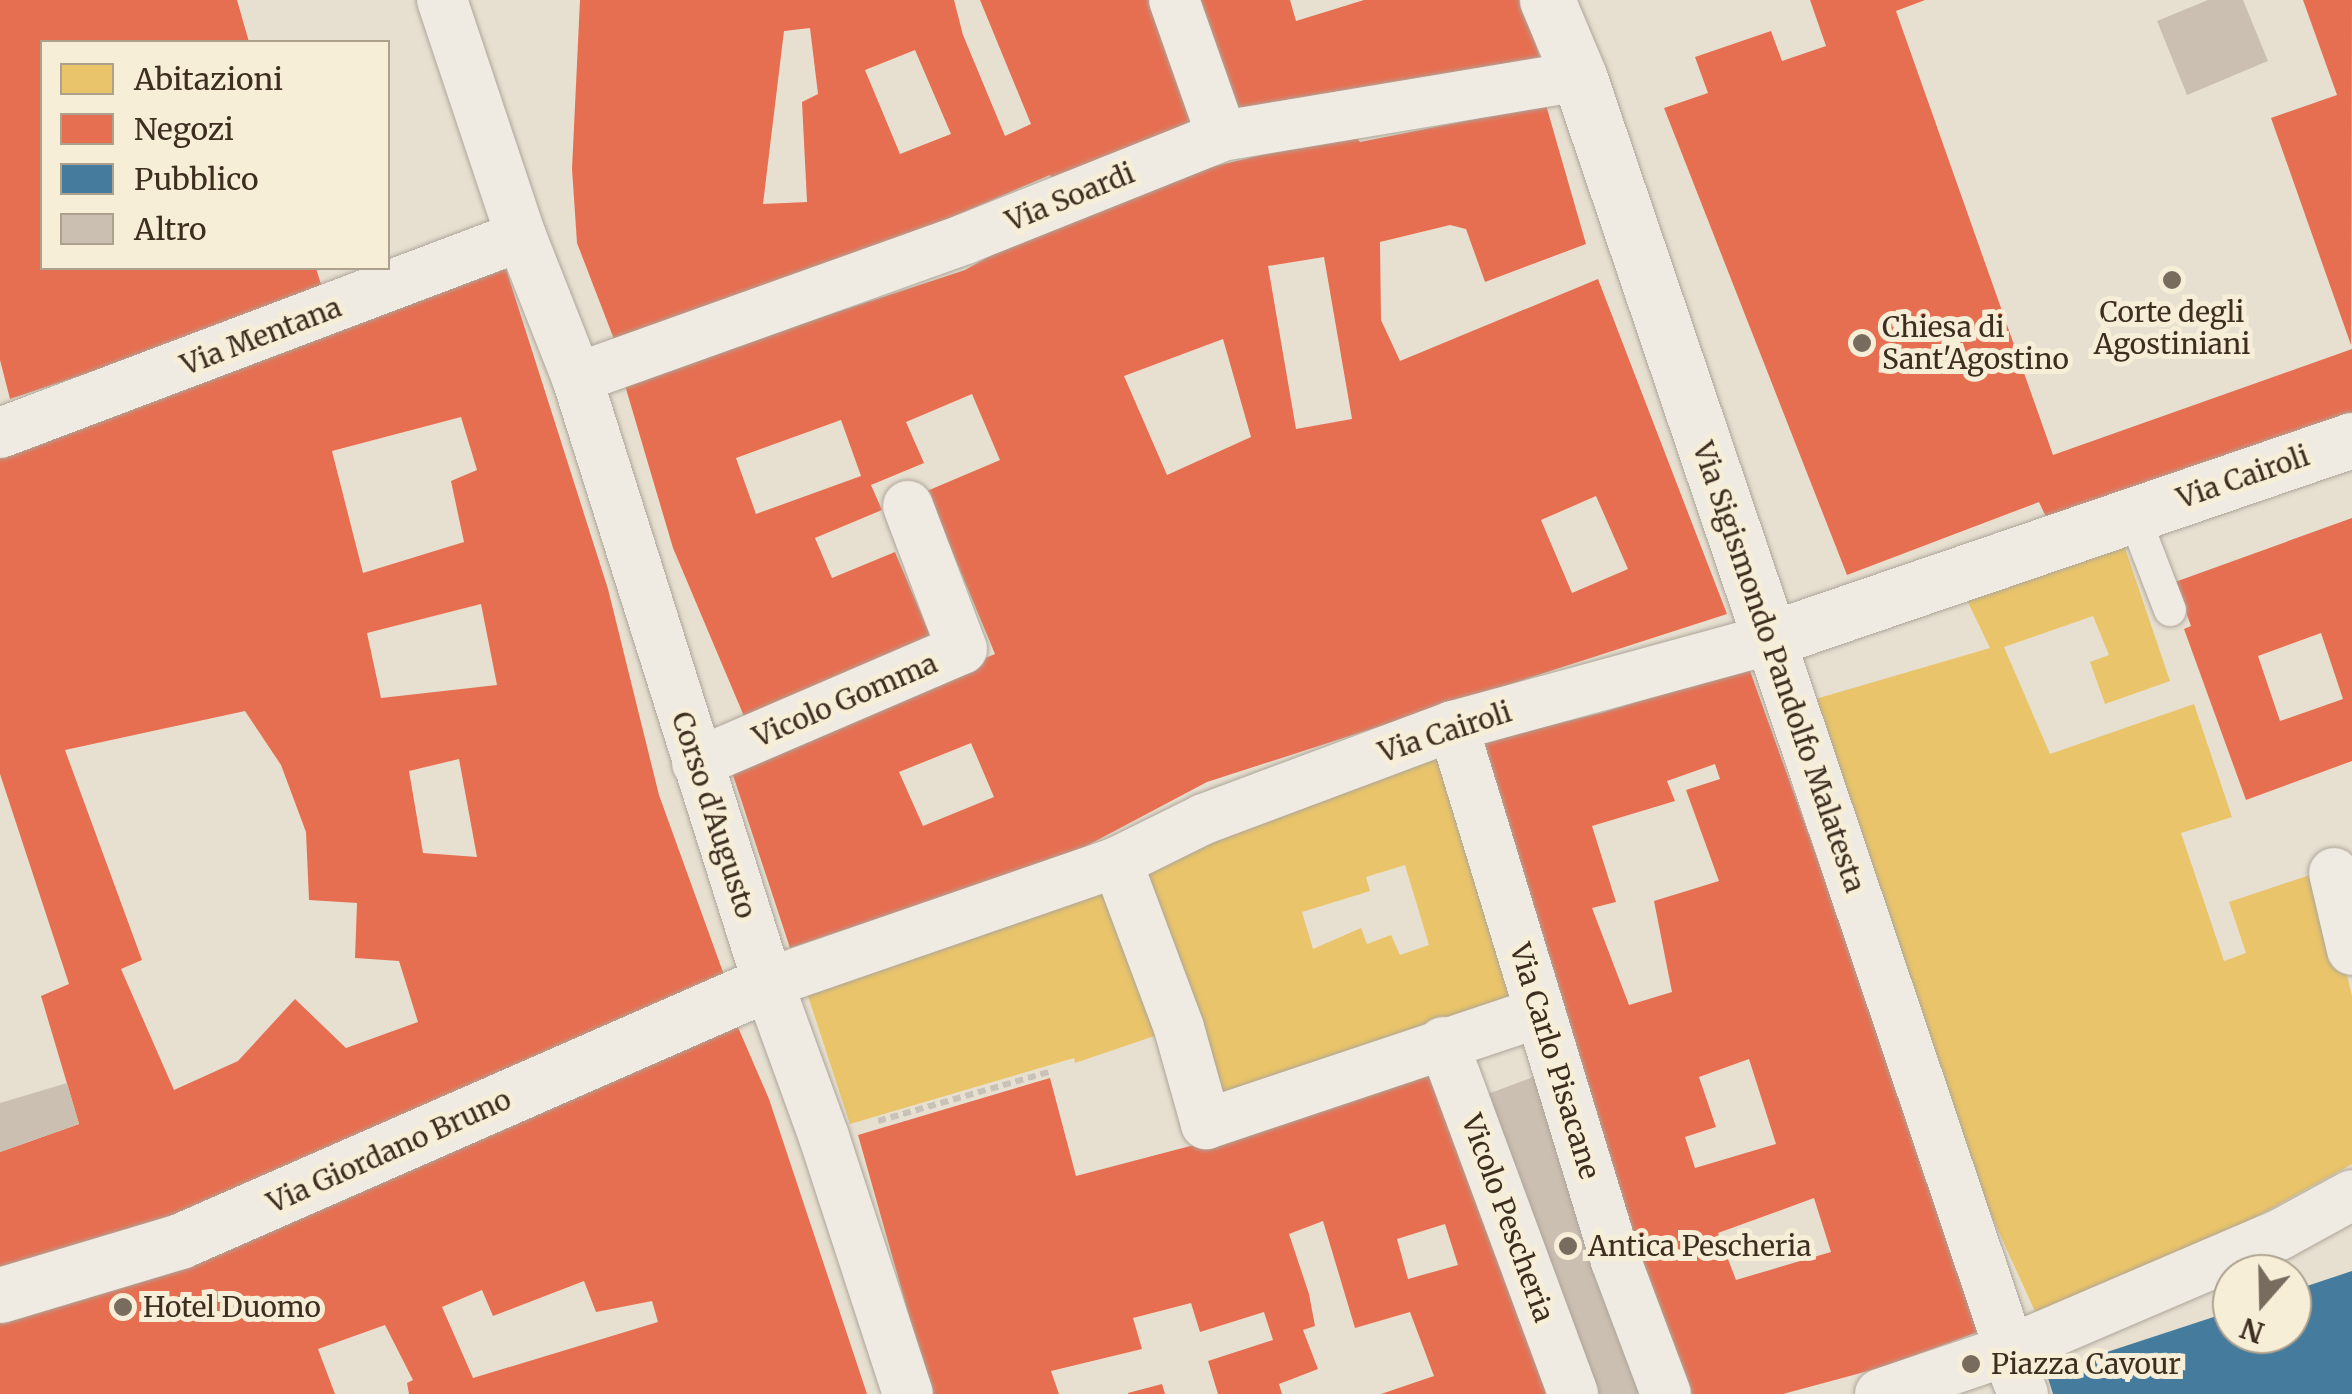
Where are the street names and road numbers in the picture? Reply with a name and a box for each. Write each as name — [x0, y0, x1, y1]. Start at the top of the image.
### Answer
street label: Via Soardi — [1001, 156, 1139, 238]
street label: Via Mentana — [176, 290, 346, 382]
street label: Via Sigismondo Pandolfo Malatesta — [1686, 437, 1872, 897]
street label: Via Cairoli — [2173, 439, 2313, 515]
street label: Vicolo Gomma — [748, 646, 942, 754]
street label: Via Cairoli — [1374, 695, 1516, 769]
street label: Corso d'Augusto — [665, 708, 763, 922]
street label: Via Carlo Pisacane — [1503, 939, 1607, 1183]
street label: Via Giordano Bruno — [262, 1082, 516, 1220]
street label: Vicolo Pescheria — [1455, 1110, 1561, 1326]

